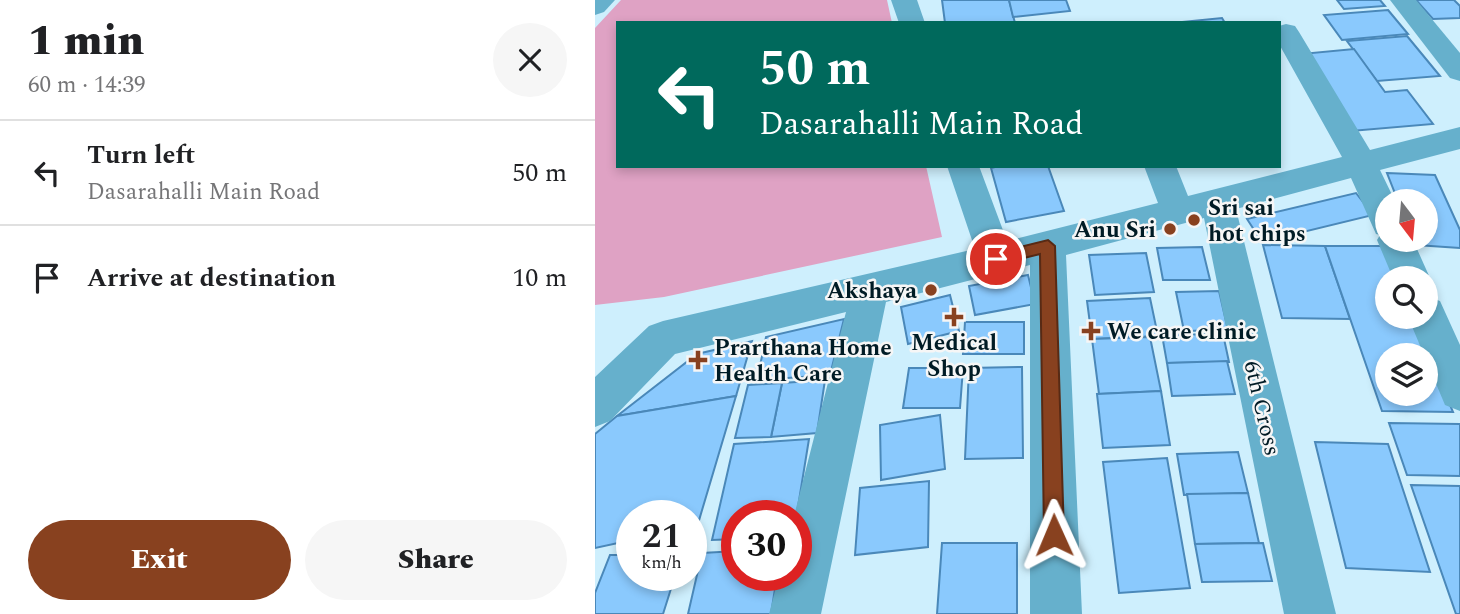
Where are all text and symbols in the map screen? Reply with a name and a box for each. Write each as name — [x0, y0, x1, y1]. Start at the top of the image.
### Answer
text: 1 min — [28, 10, 144, 73]
button: close — [493, 23, 567, 97]
text: 50 m — [759, 32, 870, 107]
icon: left — [644, 49, 735, 140]
text: 60 m · 14:39 — [28, 68, 146, 103]
text: Dasarahalli Main Road — [759, 100, 1083, 149]
text: Turn left — [87, 135, 195, 175]
text: 50 m — [512, 153, 567, 193]
icon: left — [28, 154, 66, 192]
text: Dasarahalli Main Road — [87, 175, 320, 210]
north arrow — [1375, 189, 1439, 252]
map controls — [1375, 189, 1438, 406]
place label: Sri sai hot chips — [1208, 191, 1306, 252]
marker: Sri sai hot chips — [1186, 212, 1202, 228]
place label: Anu Sri — [1074, 213, 1156, 248]
marker: Anu Sri — [1162, 221, 1178, 237]
pin — [966, 229, 1026, 289]
icon: arrive — [977, 240, 1015, 278]
text: Arrive at destination — [87, 258, 336, 298]
text: 10 m — [512, 258, 567, 298]
icon: arrive — [28, 259, 66, 297]
button: search — [1375, 266, 1438, 329]
place label: Akshaya — [827, 274, 917, 309]
marker: Akshaya — [923, 282, 939, 298]
marker: Medical Shop — [946, 309, 962, 325]
place label: We care clinic — [1107, 315, 1256, 350]
marker: We care clinic — [1081, 321, 1101, 341]
place label: Medical Shop — [911, 326, 997, 387]
place label: Prarthana Home Health Care — [714, 331, 892, 392]
button: layers — [1375, 343, 1438, 406]
marker: Prarthana Home Health Care — [688, 350, 708, 370]
street label: 6th Cross — [1234, 357, 1289, 459]
position arrow — [1017, 498, 1091, 572]
speed limit sign: 30 — [721, 500, 812, 591]
text: 21 — [642, 510, 681, 563]
button: Exit — [28, 520, 291, 600]
button: Share — [305, 520, 567, 600]
text: km/h — [641, 549, 682, 576]

